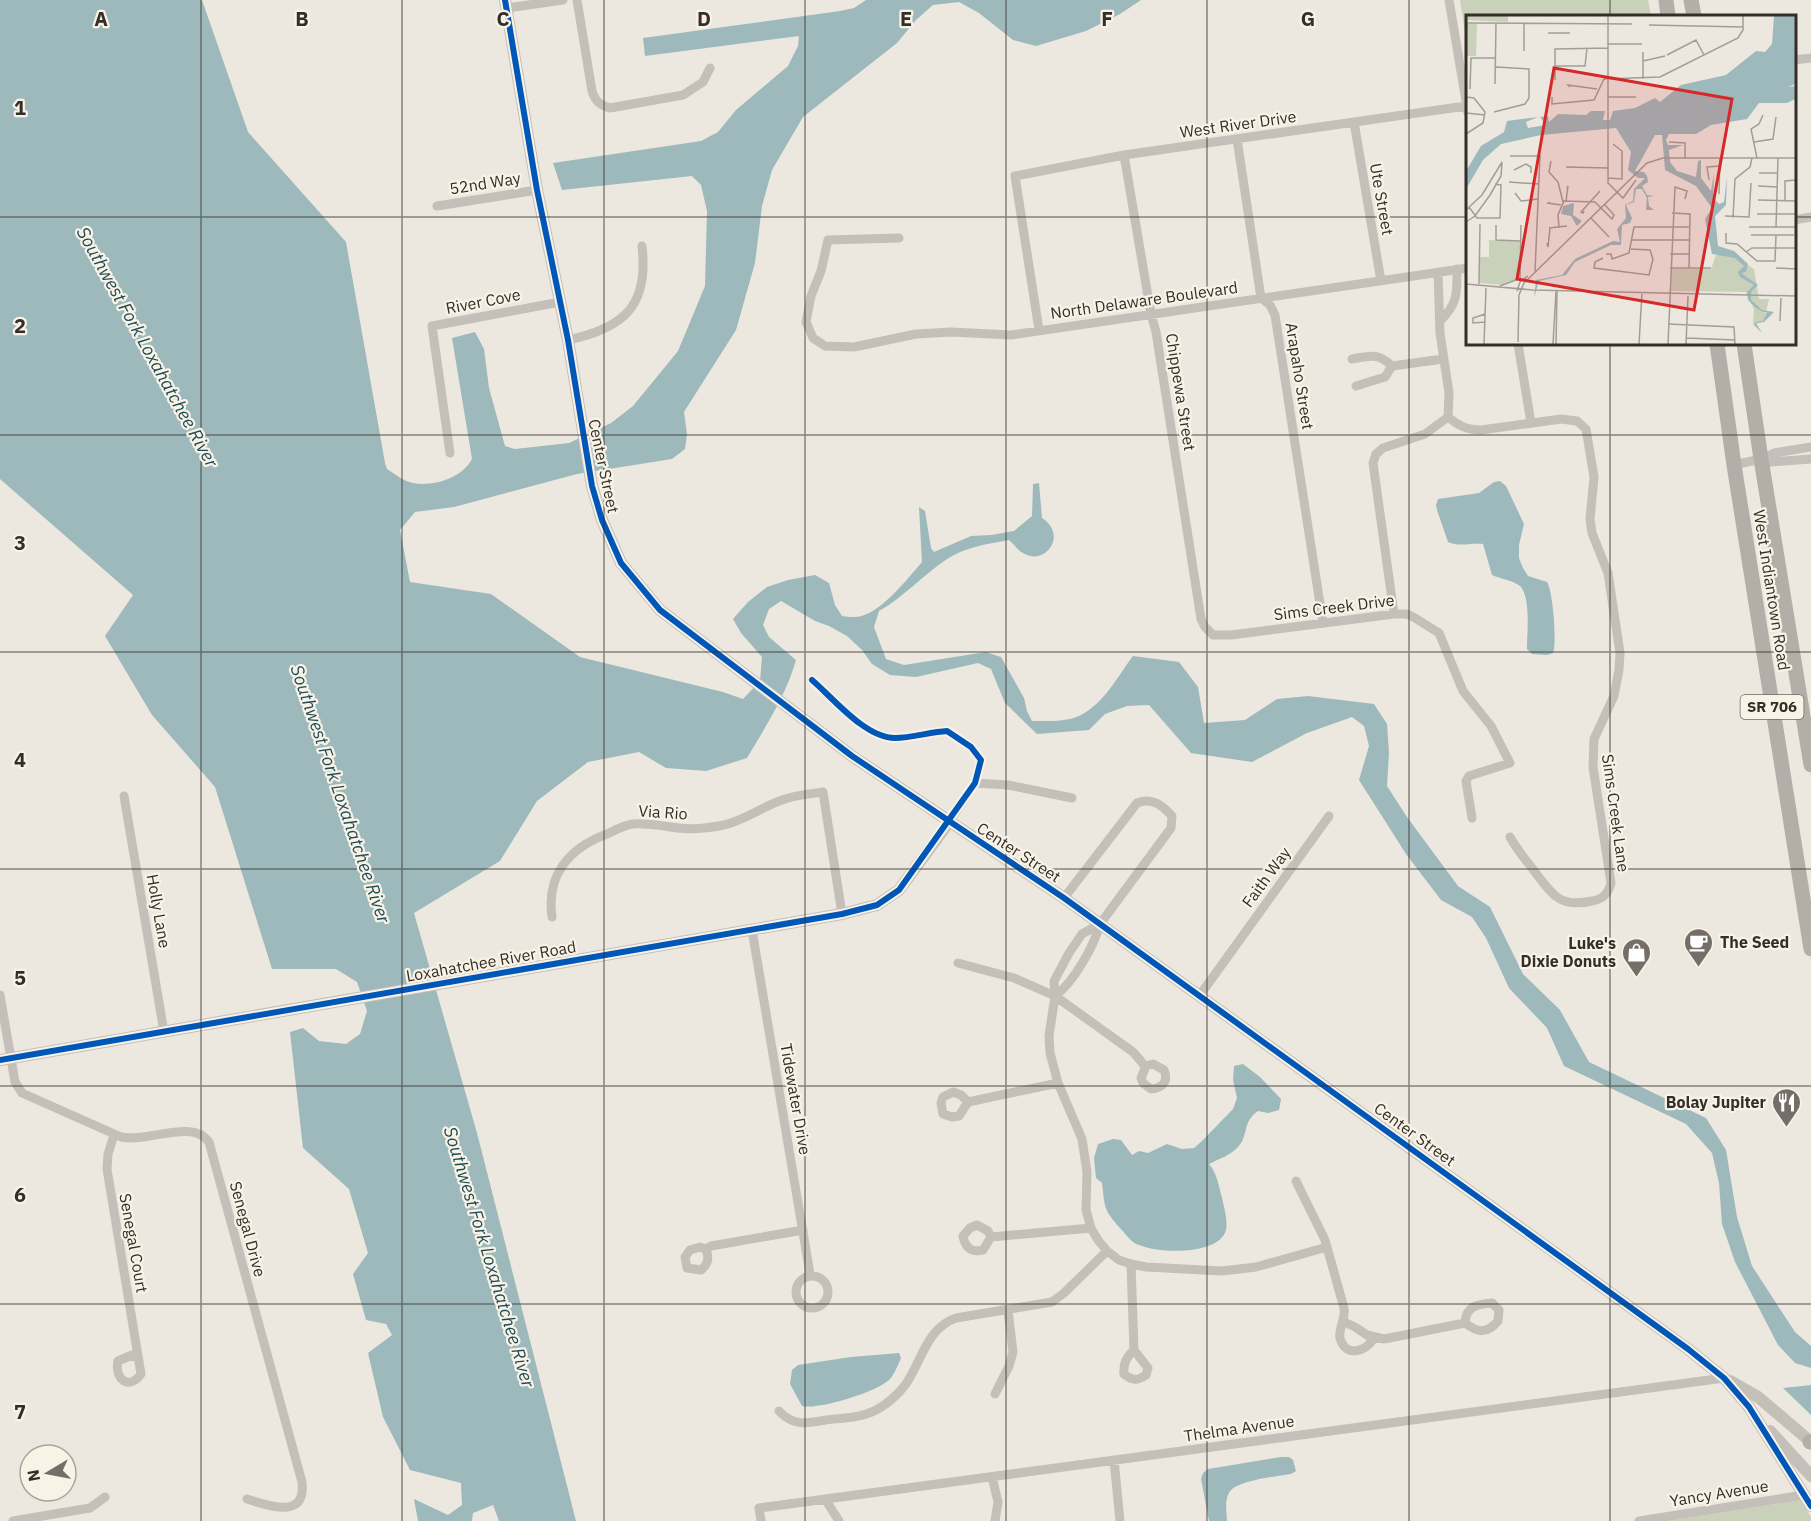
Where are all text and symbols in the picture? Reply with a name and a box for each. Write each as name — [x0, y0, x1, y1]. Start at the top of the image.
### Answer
text: A — [94, 5, 108, 32]
text: B — [295, 5, 309, 32]
text: C — [496, 5, 510, 32]
text: D — [697, 5, 711, 32]
text: E — [900, 5, 912, 32]
text: F — [1101, 5, 1113, 32]
text: G — [1301, 5, 1315, 32]
inset map — [1466, 15, 1796, 345]
text: 1 — [14, 94, 26, 121]
street label: West River Drive — [1178, 106, 1298, 142]
street label: Ute Street — [1366, 161, 1398, 237]
street label: 52nd Way — [448, 167, 522, 198]
water label: Southwest Fork Loxahatchee River — [72, 222, 224, 471]
street label: North Delaware Boulevard — [1049, 277, 1239, 323]
street label: River Cove — [444, 284, 522, 318]
text: 2 — [14, 312, 26, 339]
street label: Arapaho Street — [1282, 321, 1318, 431]
street label: Chippewa Street — [1162, 332, 1200, 452]
street label: Center Street — [584, 417, 624, 515]
street label: West Indiantown Road — [1749, 508, 1795, 672]
text: 3 — [14, 529, 26, 556]
street label: Sims Creek Drive — [1272, 590, 1396, 624]
water label: Southwest Fork Loxahatchee River — [285, 662, 396, 926]
road number: SR 706 — [1740, 695, 1804, 719]
text: 4 — [14, 746, 26, 773]
street label: Sims Creek Lane — [1598, 753, 1634, 873]
street label: Via Rio — [638, 800, 688, 824]
street label: Center Street — [973, 818, 1065, 886]
street label: Faith Way — [1237, 843, 1295, 911]
street label: Holly Lane — [143, 872, 175, 950]
cafe icon: The Seed — [1683, 926, 1715, 968]
place label: The Seed — [1720, 932, 1789, 952]
place label: Luke's Dixie Donuts — [1521, 933, 1616, 971]
street label: Loxahatchee River Road — [404, 936, 578, 986]
shop icon: Luke's Dixie Donuts — [1621, 936, 1653, 978]
text: 5 — [14, 964, 26, 991]
street label: Tidewater Drive — [776, 1042, 816, 1157]
restaurant icon: Bolay Jupiter — [1771, 1086, 1803, 1128]
place label: Bolay Jupiter — [1666, 1092, 1767, 1112]
street label: Center Street — [1370, 1098, 1460, 1170]
water label: Southwest Fork Loxahatchee River — [439, 1124, 540, 1390]
street label: Senegal Drive — [226, 1179, 270, 1279]
text: 6 — [14, 1181, 26, 1208]
street label: Senegal Court — [115, 1192, 153, 1294]
text: 7 — [14, 1398, 26, 1425]
street label: Thelma Avenue — [1183, 1410, 1296, 1446]
north arrow — [18, 1443, 78, 1503]
text: N — [22, 1468, 44, 1483]
street label: Yancy Avenue — [1668, 1475, 1770, 1511]

